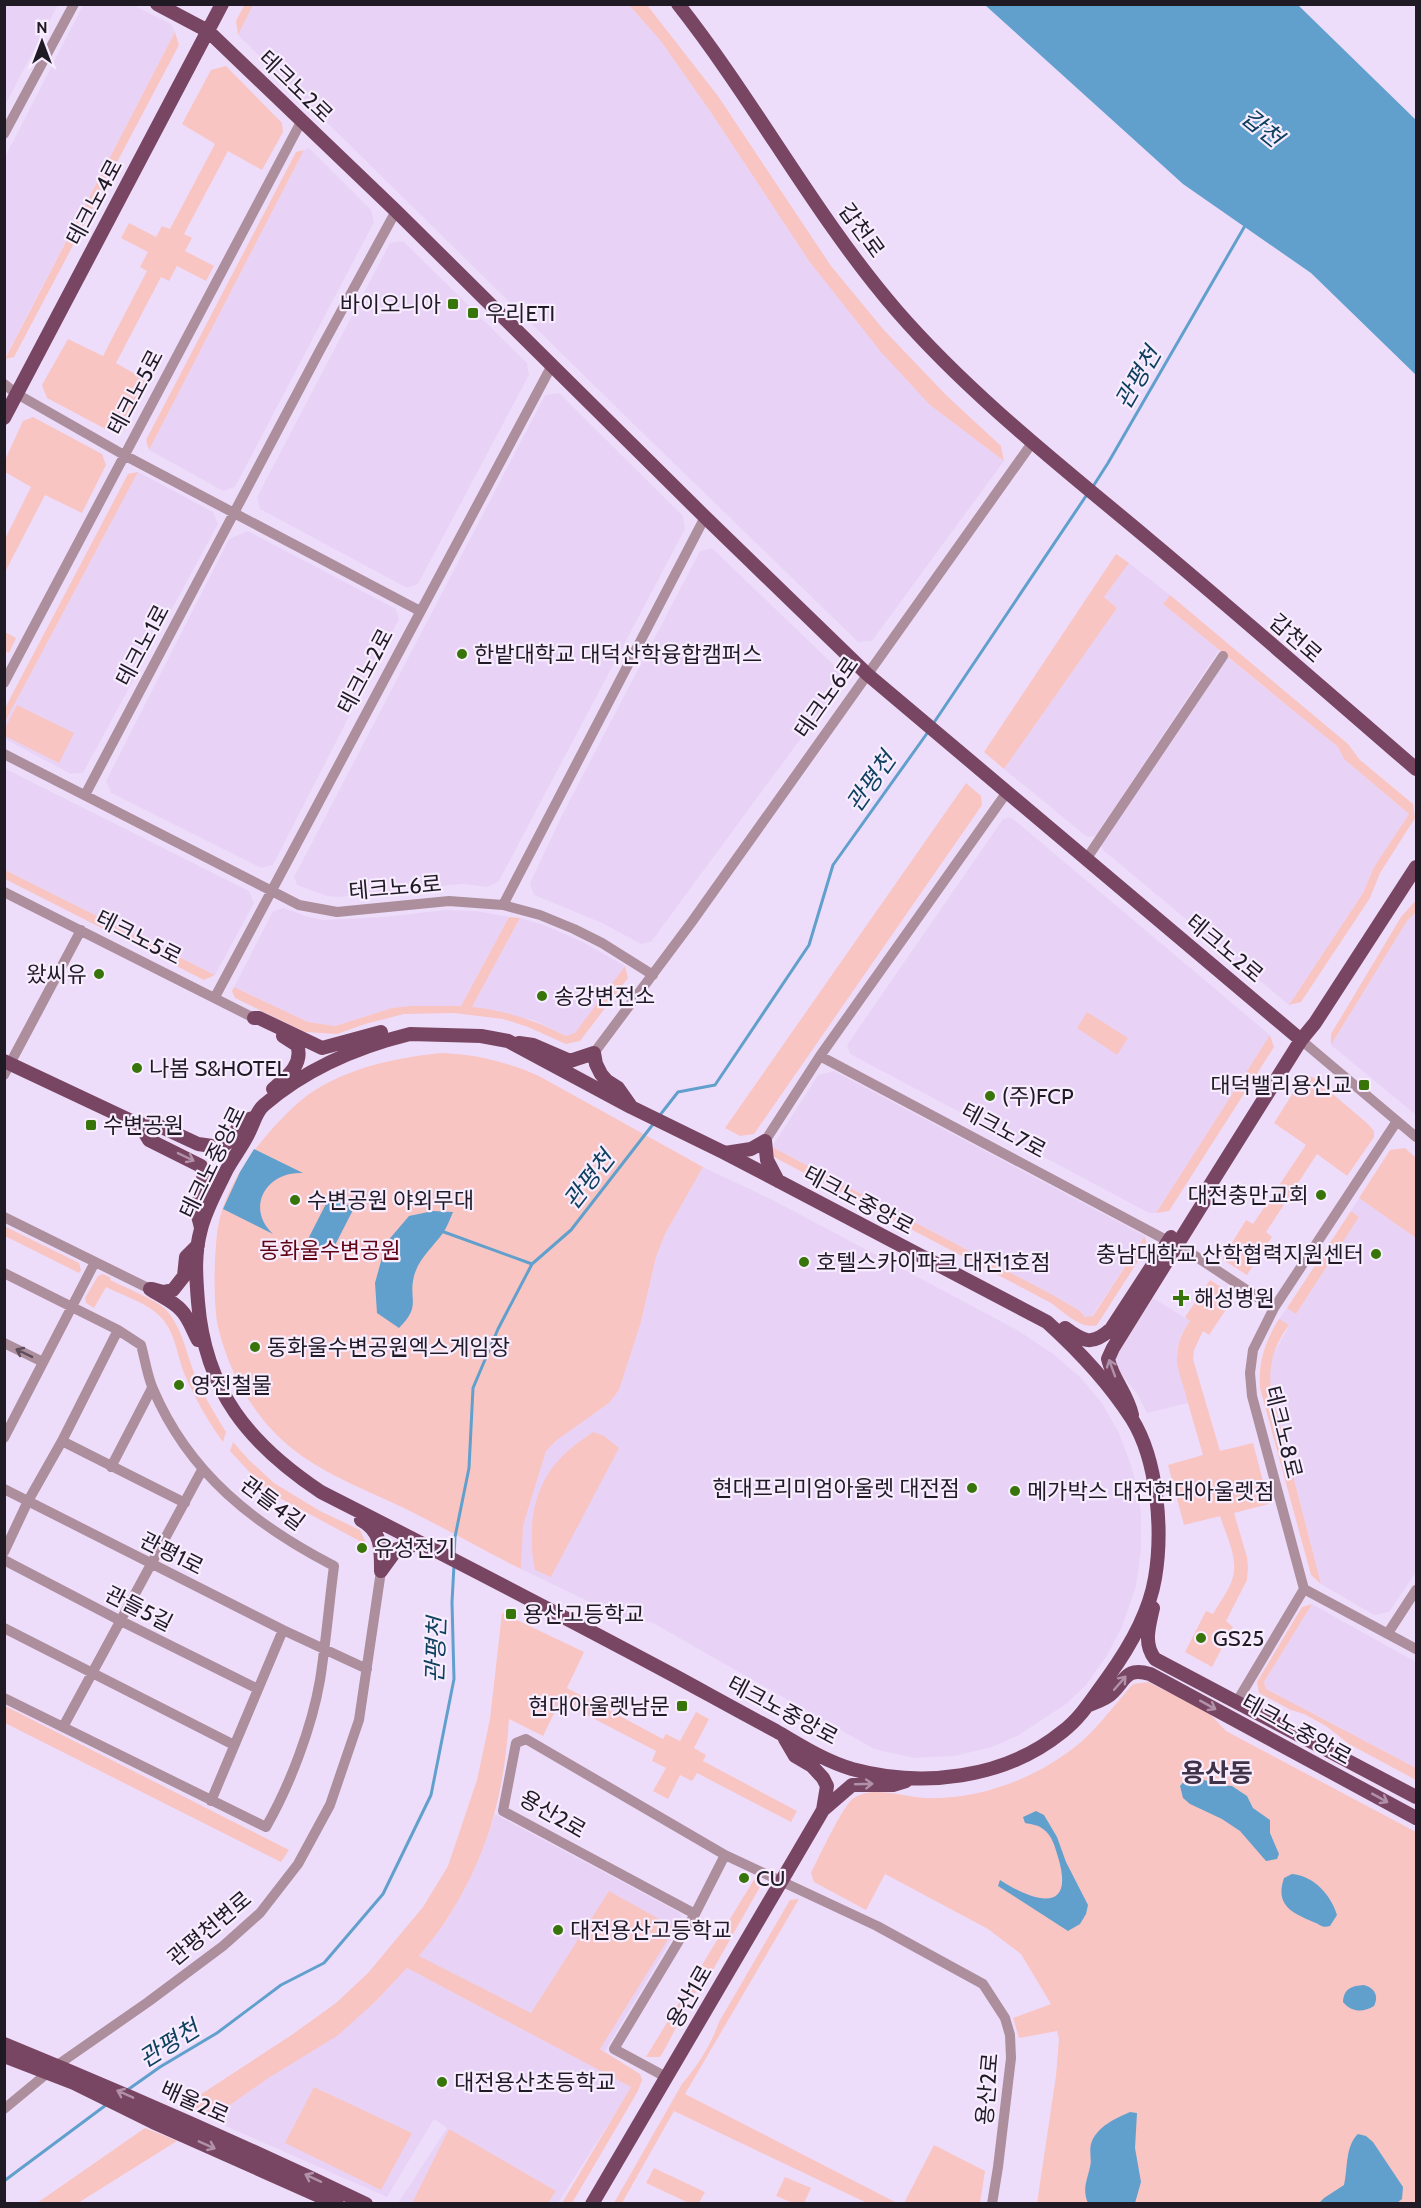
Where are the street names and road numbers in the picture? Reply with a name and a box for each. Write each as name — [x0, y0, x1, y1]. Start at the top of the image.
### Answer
street label: 테크노2로 — [253, 45, 338, 128]
street label: 테크노4로 — [61, 155, 128, 250]
street label: 갑천로 — [833, 198, 890, 263]
street label: 테크노5로 — [102, 345, 169, 440]
street label: 테크노1로 — [110, 600, 175, 690]
street label: 갑천로 — [1264, 608, 1327, 668]
street label: 테크노2로 — [332, 624, 399, 718]
street label: 테크노6로 — [789, 651, 864, 743]
street label: 테크노6로 — [347, 870, 443, 905]
street label: 테크노5로 — [91, 904, 186, 971]
street label: 테크노2로 — [1181, 908, 1269, 988]
street label: 테크노7로 — [957, 1097, 1051, 1164]
street label: 테크노중앙로 — [174, 1102, 251, 1223]
street label: 테크노중앙로 — [799, 1160, 919, 1241]
street label: 테크노8로 — [1259, 1383, 1308, 1481]
street label: 관들4길 — [235, 1471, 310, 1536]
street label: 관평1로 — [135, 1526, 208, 1581]
street label: 관들5길 — [100, 1580, 177, 1637]
street label: 테크노중앙로 — [723, 1670, 843, 1751]
street label: 테크노중앙로 — [1237, 1688, 1356, 1771]
street label: 용산2로 — [515, 1785, 591, 1844]
street label: 관평천변로 — [162, 1886, 257, 1971]
street label: 용산1로 — [661, 1960, 718, 2032]
street label: 용산2로 — [971, 2052, 1004, 2126]
street label: 배울2로 — [156, 2075, 233, 2129]

